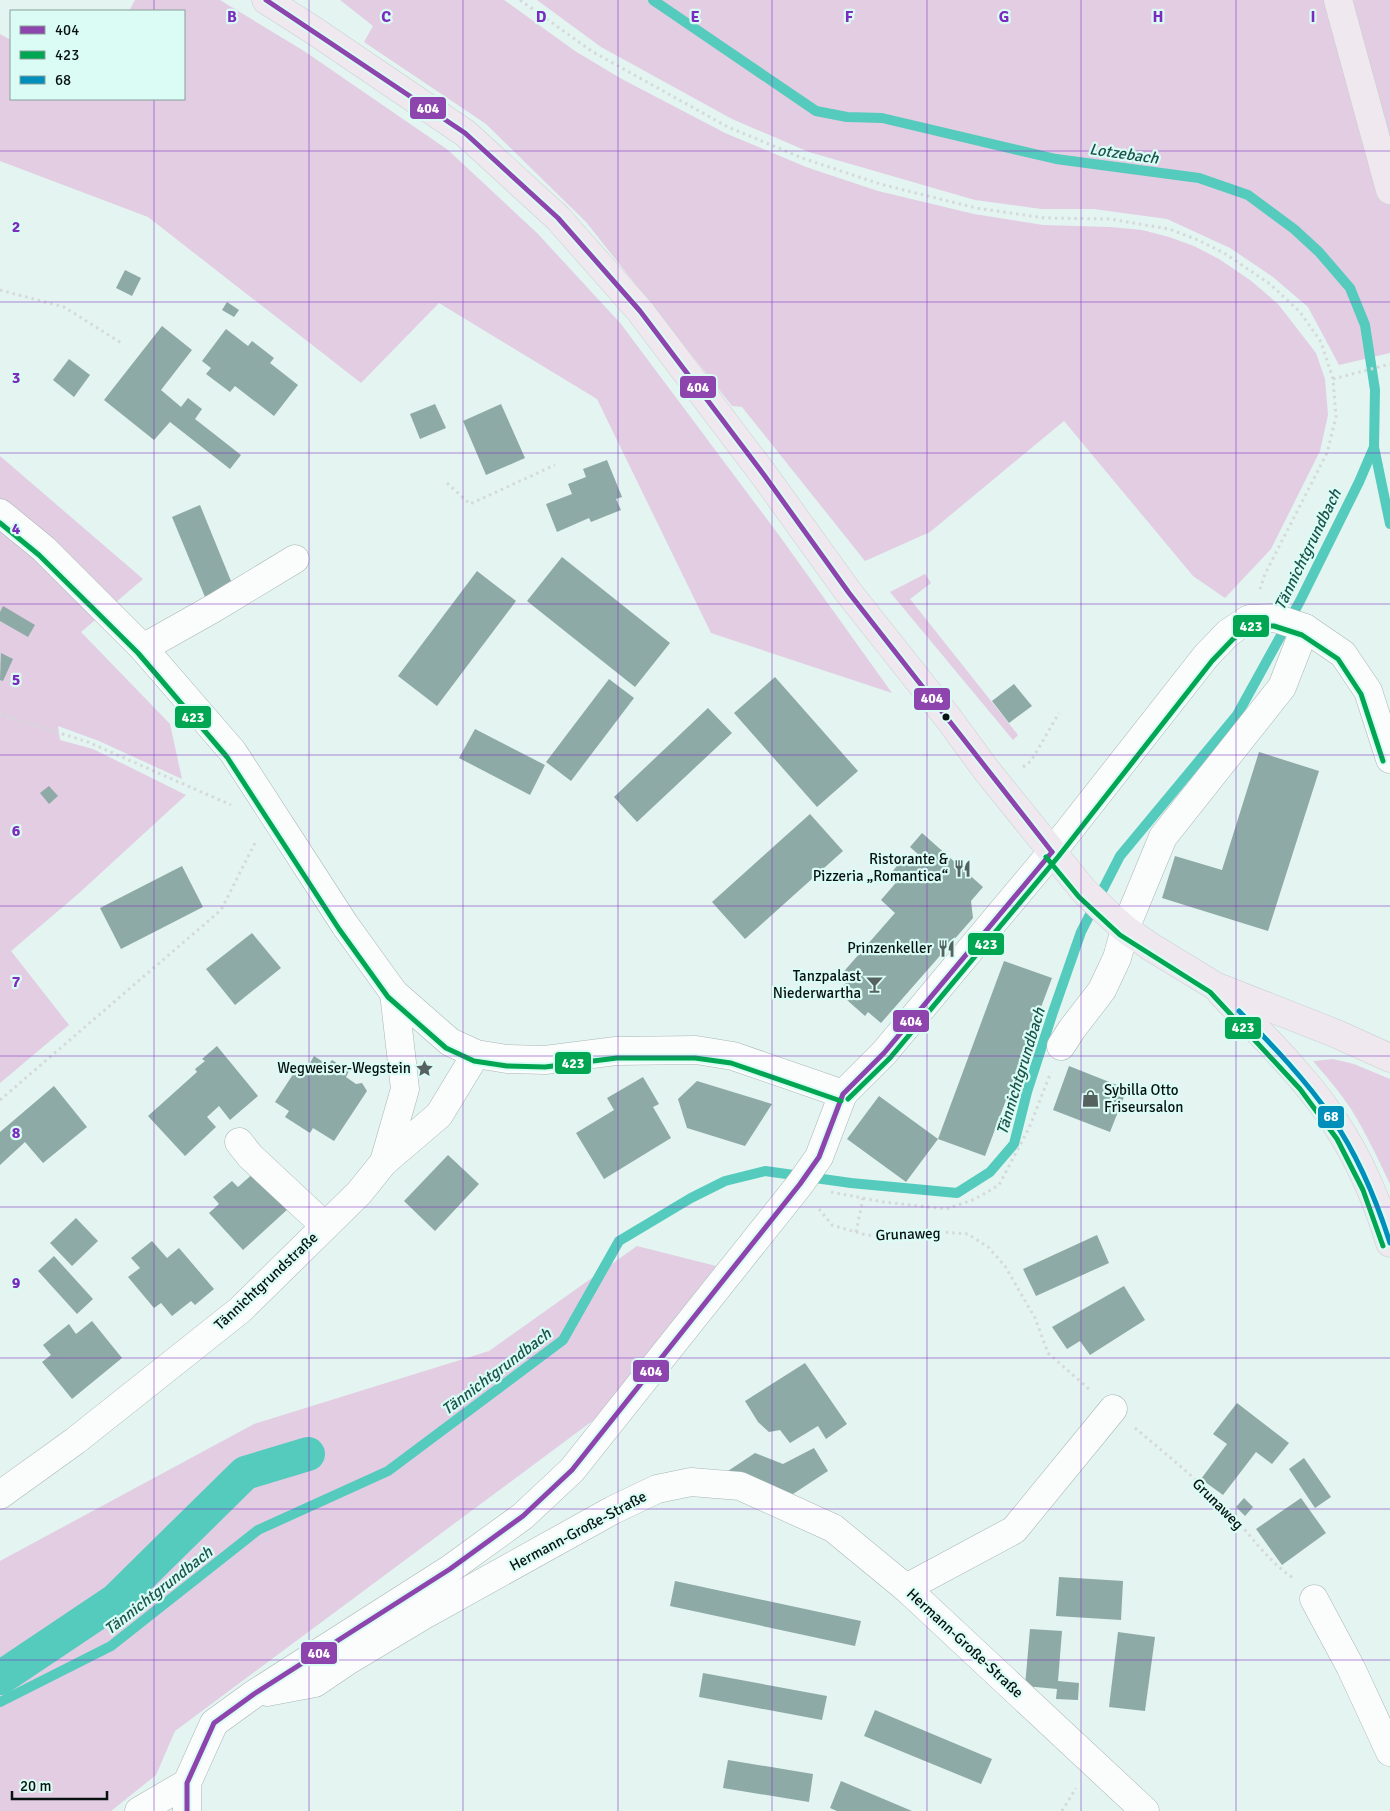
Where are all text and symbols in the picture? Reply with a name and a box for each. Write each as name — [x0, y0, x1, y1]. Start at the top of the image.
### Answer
text: B — [227, 7, 237, 27]
text: C — [381, 7, 391, 27]
text: D — [536, 7, 547, 27]
text: E — [690, 7, 700, 27]
text: F — [845, 7, 854, 27]
text: G — [999, 7, 1009, 27]
text: H — [1153, 7, 1163, 27]
text: I — [1310, 7, 1316, 27]
legend — [10, 10, 185, 100]
text: 404 — [55, 21, 79, 39]
text: 423 — [55, 46, 79, 64]
text: 68 — [55, 71, 71, 89]
line badge: 404 — [409, 96, 447, 120]
text: 404 — [417, 100, 440, 117]
water label: Lotzebach — [1088, 139, 1161, 169]
text: 2 — [12, 217, 20, 237]
text: 3 — [12, 368, 20, 388]
line badge: 404 — [679, 375, 717, 399]
text: 404 — [687, 379, 710, 396]
water label: Tännichtgrundbach — [1270, 485, 1346, 613]
text: 4 — [12, 519, 21, 539]
line badge: 423 — [1232, 614, 1270, 638]
text: 423 — [1240, 618, 1262, 635]
text: 5 — [12, 670, 20, 690]
line badge: 404 — [913, 687, 951, 711]
text: 404 — [921, 690, 944, 707]
line badge: 423 — [174, 705, 212, 729]
text: 423 — [182, 709, 204, 726]
unlabelled marker — [941, 712, 951, 722]
text: 6 — [12, 821, 21, 841]
place label: Ristorante & Pizzeria „Romantica“ — [813, 850, 949, 885]
restaurant icon: Ristorante & Pizzeria „Romantica“ — [952, 858, 972, 878]
line badge: 423 — [967, 932, 1005, 956]
text: 423 — [975, 936, 997, 953]
restaurant icon: Prinzenkeller — [936, 938, 956, 958]
place label: Prinzenkeller — [847, 939, 932, 957]
place label: Tanzpalast Niederwartha — [773, 967, 861, 1002]
text: 7 — [12, 972, 21, 992]
bar icon: Tanzpalast Niederwartha — [865, 975, 885, 995]
water label: Tännichtgrundbach — [992, 1004, 1050, 1137]
line badge: 404 — [892, 1009, 930, 1033]
text: 404 — [900, 1013, 923, 1030]
line badge: 423 — [1224, 1016, 1262, 1040]
text: 423 — [1232, 1019, 1254, 1036]
line badge: 423 — [554, 1051, 592, 1075]
text: 423 — [562, 1055, 584, 1072]
place icon: Wegweiser-Wegstein — [415, 1058, 435, 1078]
place label: Wegweiser-Wegstein — [277, 1059, 411, 1077]
place label: Sybilla Otto Friseursalon — [1104, 1081, 1184, 1116]
shop icon: Sybilla Otto Friseursalon — [1080, 1089, 1100, 1109]
line badge: 68 — [1317, 1105, 1345, 1129]
text: 68 — [1323, 1108, 1339, 1125]
text: 8 — [12, 1123, 21, 1143]
street label: Grunaweg — [875, 1224, 941, 1244]
street label: Tännichtgrundstraße — [211, 1228, 321, 1334]
text: 9 — [12, 1273, 21, 1293]
water label: Tännichtgrundbach — [438, 1323, 556, 1420]
line badge: 404 — [632, 1359, 670, 1383]
text: 404 — [640, 1363, 663, 1380]
street label: Grunaweg — [1189, 1475, 1247, 1533]
street label: Hermann-Große-Straße — [506, 1487, 650, 1575]
water label: Tännichtgrundbach — [100, 1541, 218, 1639]
street label: Hermann-Große-Straße — [903, 1584, 1027, 1702]
line badge: 404 — [300, 1641, 338, 1665]
text: 404 — [308, 1645, 331, 1662]
scale bar — [12, 1768, 108, 1800]
text: 20 m — [20, 1777, 51, 1795]

